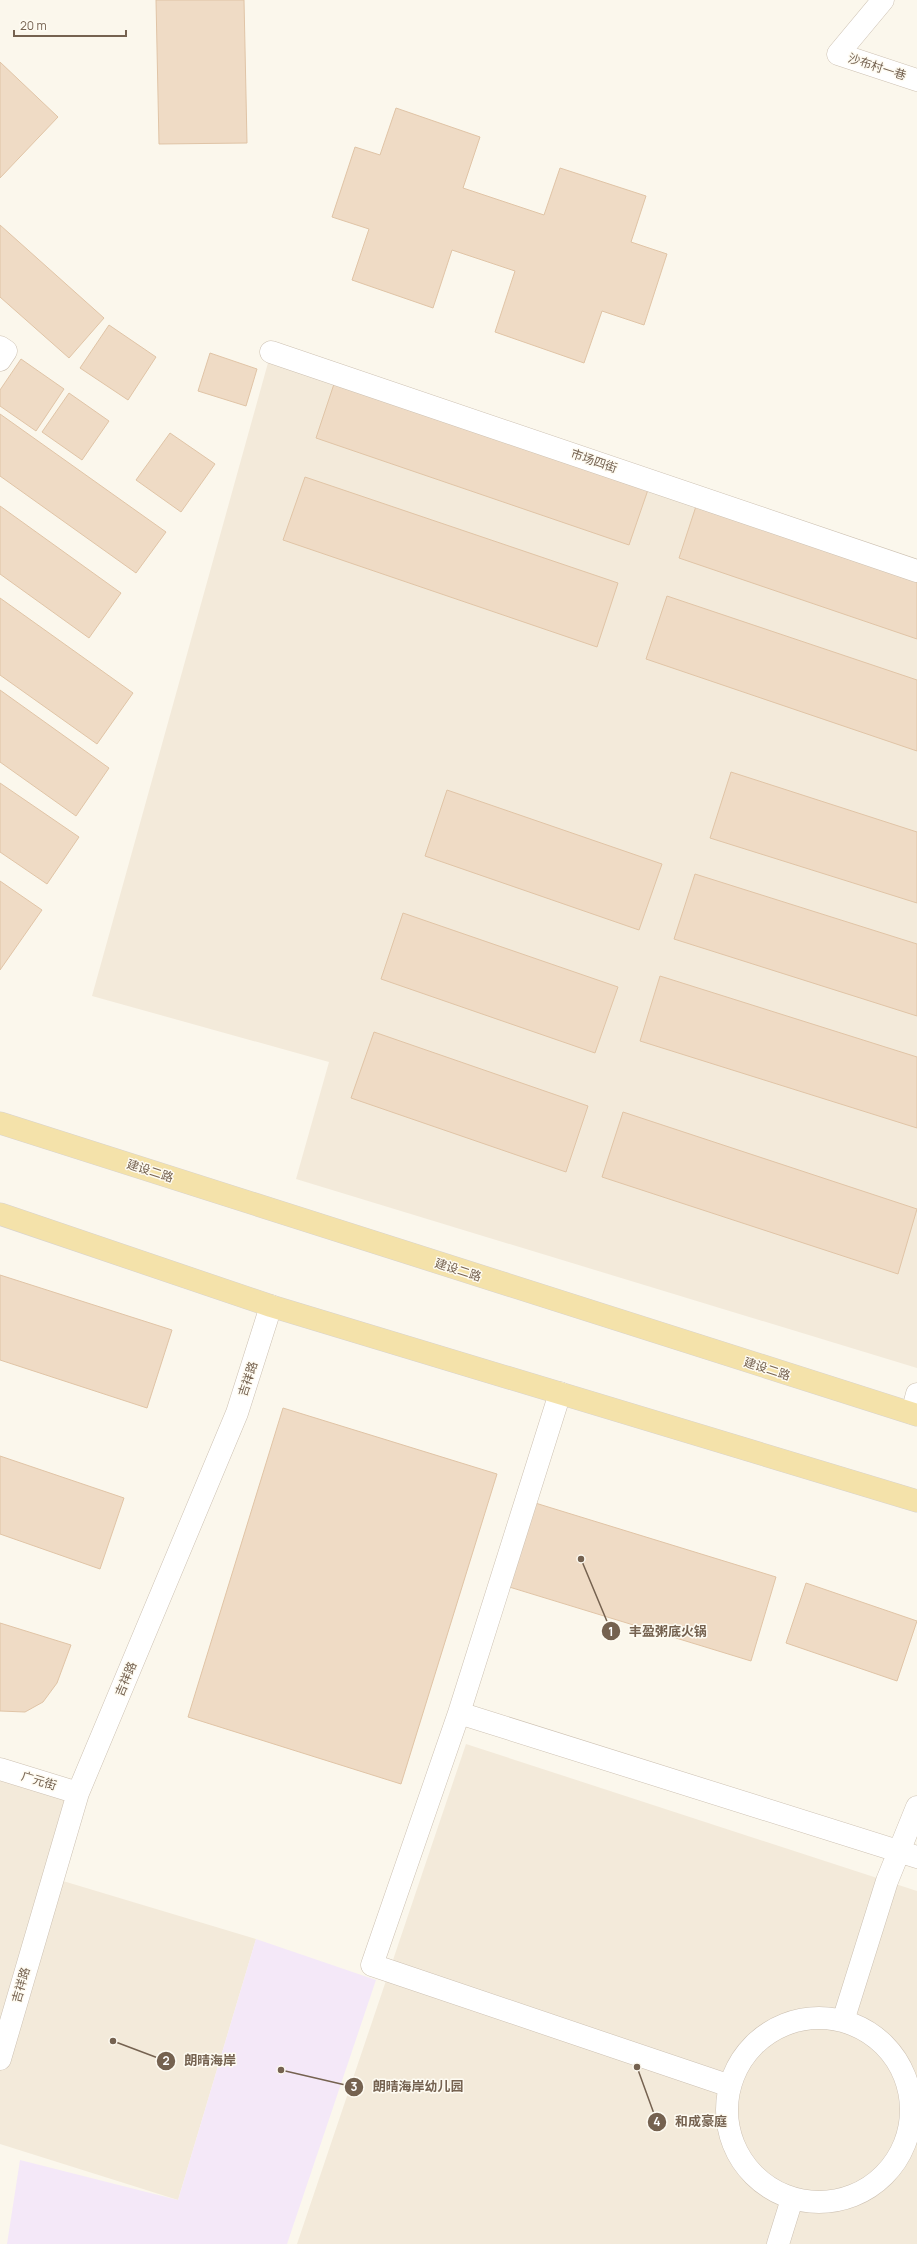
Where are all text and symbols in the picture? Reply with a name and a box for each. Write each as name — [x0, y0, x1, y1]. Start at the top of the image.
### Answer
scale bar — [14, 12, 126, 38]
text: 20 m — [20, 17, 47, 34]
street label: 沙布村一巷 — [846, 49, 908, 84]
street label: 市场四街 — [569, 445, 620, 476]
street label: 建设二路 — [125, 1155, 176, 1186]
street label: 建设二路 — [433, 1254, 484, 1285]
street label: 建设二路 — [742, 1353, 793, 1384]
street label: 吉祥路 — [234, 1359, 261, 1399]
callout: 丰盈粥底火锅 — [601, 1619, 715, 1644]
text: 丰盈粥底火锅 — [629, 1622, 707, 1640]
text: 1 — [608, 1623, 614, 1640]
street label: 吉祥路 — [111, 1659, 140, 1699]
street label: 广元街 — [19, 1767, 59, 1794]
street label: 吉祥路 — [7, 1965, 34, 2005]
callout: 朗晴海岸 — [156, 2048, 244, 2073]
text: 朗晴海岸 — [184, 2051, 236, 2069]
text: 2 — [162, 2052, 170, 2069]
callout: 朗晴海岸幼儿园 — [344, 2074, 471, 2099]
text: 朗晴海岸幼儿园 — [372, 2077, 464, 2095]
text: 3 — [351, 2078, 358, 2095]
callout: 和成豪庭 — [647, 2109, 735, 2134]
text: 和成豪庭 — [675, 2112, 727, 2130]
text: 4 — [653, 2113, 661, 2130]

